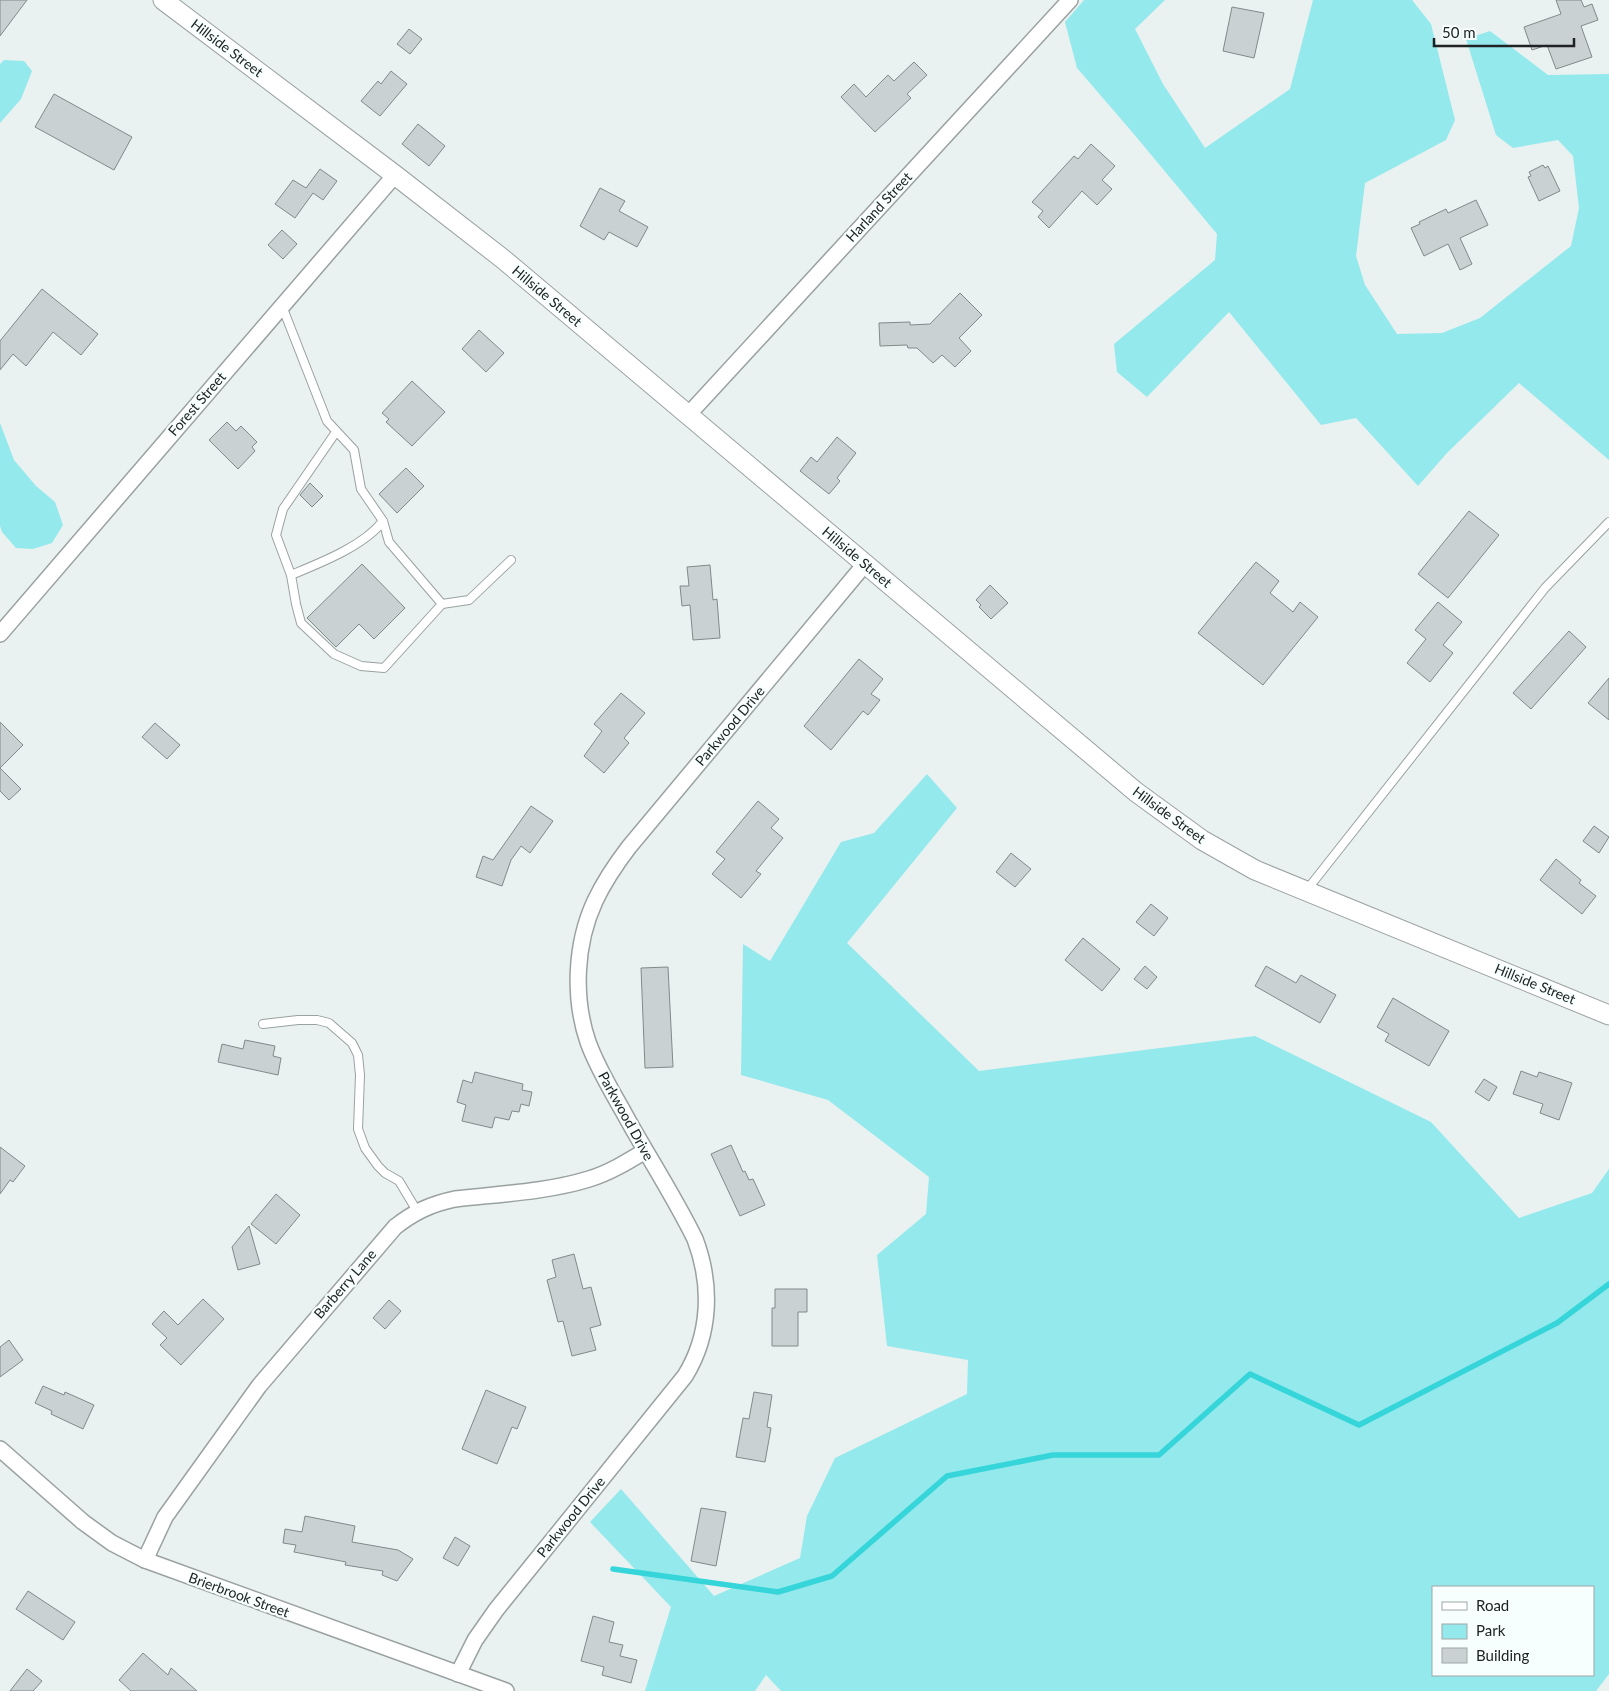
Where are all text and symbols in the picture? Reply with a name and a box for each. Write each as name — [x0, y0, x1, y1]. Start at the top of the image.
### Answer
street label: Hillside Street — [188, 15, 267, 80]
scale bar — [1434, 15, 1574, 47]
text: 50 m — [1442, 23, 1476, 41]
street label: Harland Street — [842, 168, 915, 245]
street label: Hillside Street — [509, 262, 586, 330]
street label: Forest Street — [164, 368, 229, 439]
street label: Hillside Street — [819, 523, 896, 591]
street label: Parkwood Drive — [691, 682, 768, 769]
street label: Hillside Street — [1130, 783, 1209, 847]
street label: Hillside Street — [1492, 960, 1578, 1007]
street label: Parkwood Drive — [595, 1068, 658, 1163]
street label: Barberry Lane — [310, 1246, 379, 1322]
street label: Parkwood Drive — [533, 1473, 608, 1560]
street label: Brierbrook Street — [186, 1568, 292, 1621]
legend — [1432, 1586, 1594, 1676]
text: Road — [1476, 1596, 1509, 1614]
text: Park — [1476, 1621, 1506, 1639]
text: Building — [1476, 1646, 1529, 1664]

